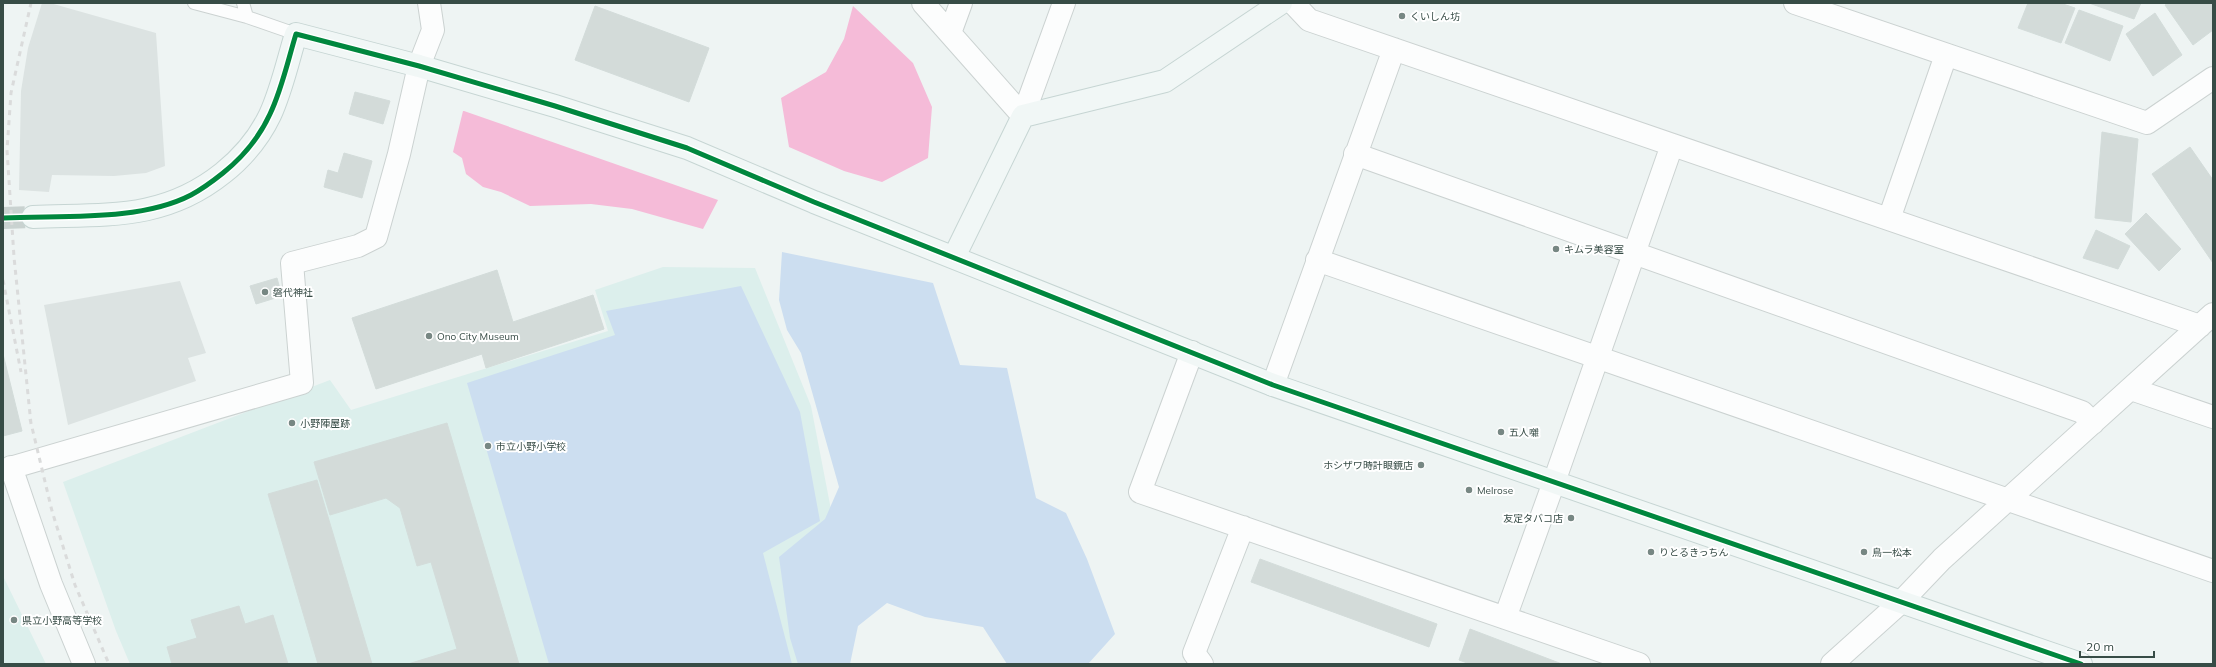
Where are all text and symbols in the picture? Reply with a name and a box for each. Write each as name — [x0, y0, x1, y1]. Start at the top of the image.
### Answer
place label: くいしん坊 — [1410, 10, 1460, 23]
marker: くいしん坊 — [1397, 11, 1407, 21]
place label: キムラ美容室 — [1564, 243, 1624, 256]
marker: キムラ美容室 — [1551, 244, 1561, 254]
place label: 磐代神社 — [273, 286, 313, 299]
marker: 磐代神社 — [260, 287, 270, 297]
place label: Ono City Museum — [437, 330, 519, 343]
marker: Ono City Museum — [424, 331, 434, 341]
place label: 小野陣屋跡 — [300, 417, 350, 430]
marker: 小野陣屋跡 — [287, 418, 297, 428]
place label: 五人囃 — [1509, 426, 1539, 439]
marker: 五人囃 — [1496, 427, 1506, 437]
place label: 市立小野小学校 — [496, 440, 566, 453]
marker: 市立小野小学校 — [483, 441, 493, 451]
place label: ホシザワ時計眼鏡店 — [1323, 459, 1413, 472]
marker: ホシザワ時計眼鏡店 — [1416, 460, 1426, 470]
place label: Melrose — [1477, 484, 1513, 497]
marker: Melrose — [1464, 485, 1474, 495]
place label: 友定タバコ店 — [1503, 512, 1563, 525]
marker: 友定タバコ店 — [1566, 513, 1576, 523]
place label: りとるきっちん — [1659, 546, 1729, 559]
place label: 鳥一松本 — [1872, 546, 1912, 559]
marker: りとるきっちん — [1646, 547, 1656, 557]
marker: 鳥一松本 — [1859, 547, 1869, 557]
place label: 県立小野高等学校 — [22, 614, 102, 627]
marker: 県立小野高等学校 — [9, 615, 19, 625]
scale bar — [2080, 633, 2154, 659]
text: 20 m — [2086, 639, 2114, 654]

